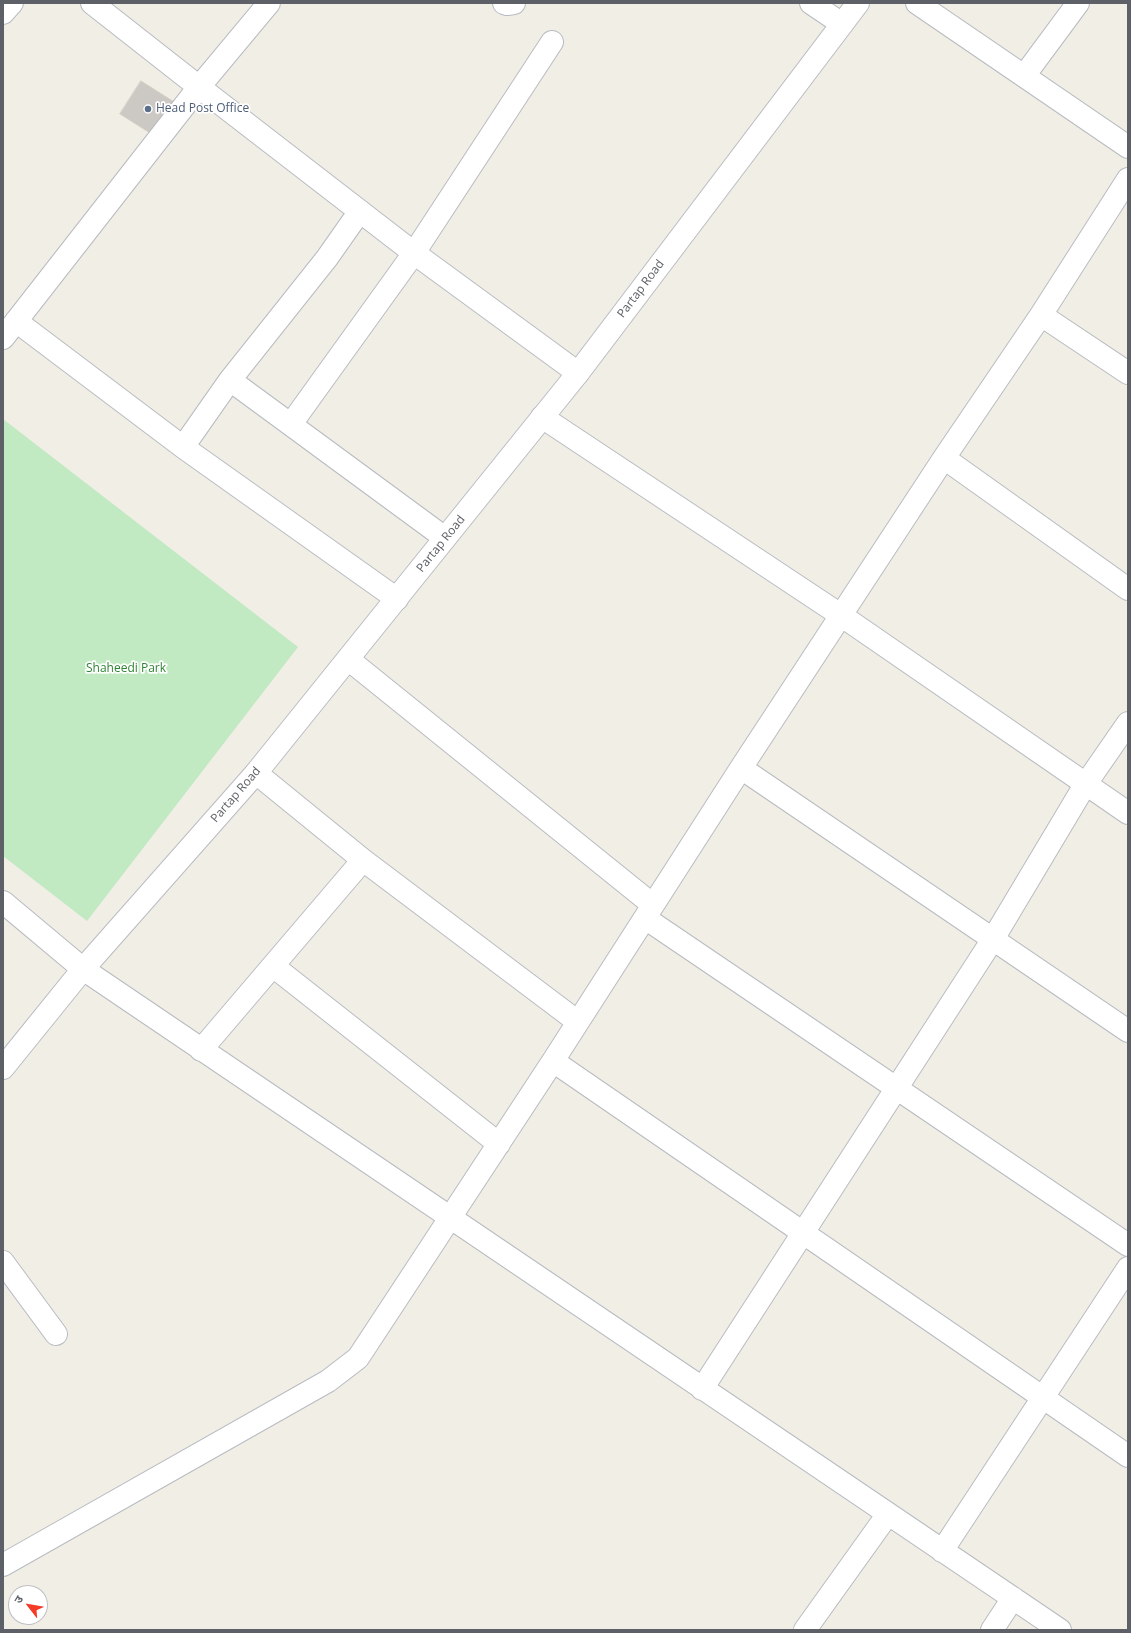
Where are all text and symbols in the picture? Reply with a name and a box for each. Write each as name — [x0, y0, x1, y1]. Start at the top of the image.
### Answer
place label: Head Post Office — [156, 102, 249, 116]
marker: Head Post Office — [143, 104, 153, 114]
street label: Partap Road — [615, 257, 667, 321]
street label: Partap Road — [414, 513, 468, 575]
park label: Shaheedi Park — [86, 662, 166, 676]
street label: Partap Road — [208, 764, 264, 826]
north arrow — [8, 1585, 48, 1625]
text: उ — [10, 1592, 26, 1606]

